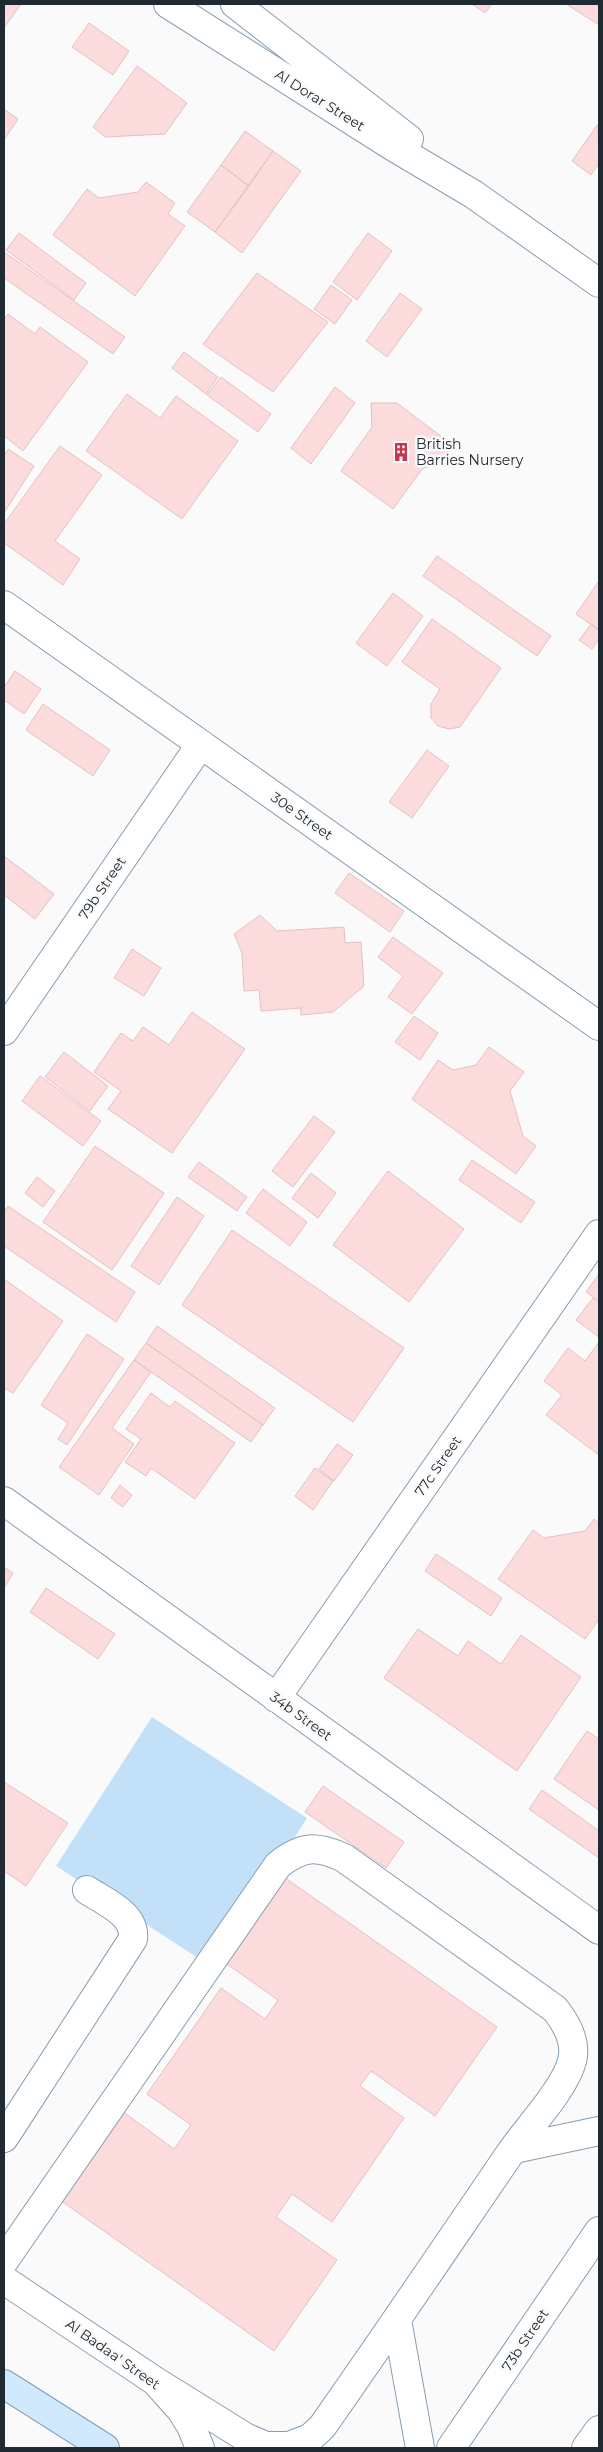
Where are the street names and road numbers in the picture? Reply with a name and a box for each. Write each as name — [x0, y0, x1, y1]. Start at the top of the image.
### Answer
street label: Al Dorar Street — [272, 65, 369, 135]
street label: 30e Street — [268, 788, 337, 844]
street label: 79b Street — [74, 853, 130, 923]
street label: 77c Street — [411, 1432, 466, 1500]
street label: 34b Street — [266, 1687, 336, 1745]
street label: 73b Street — [498, 2305, 553, 2375]
street label: Al Badaa' Street — [62, 2315, 164, 2393]

